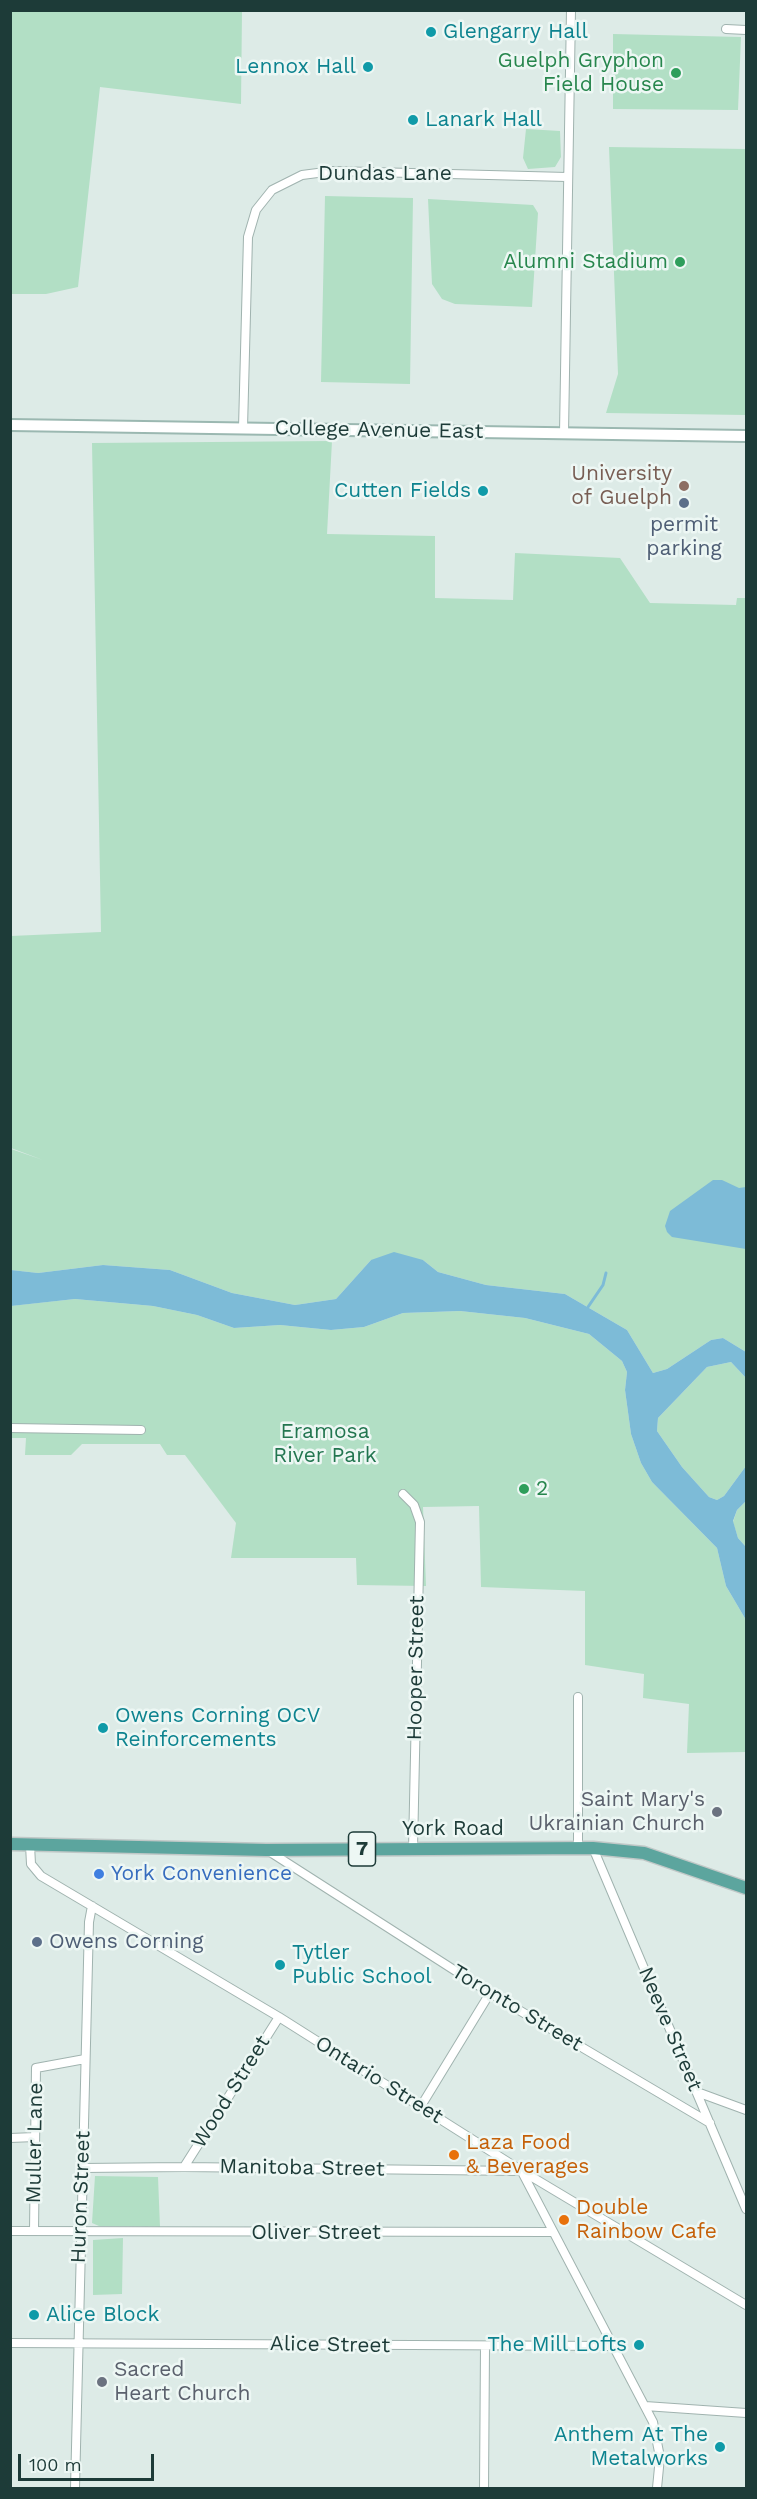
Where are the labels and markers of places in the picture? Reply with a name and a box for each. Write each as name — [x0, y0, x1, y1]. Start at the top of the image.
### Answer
place label: Glengarry Hall — [443, 19, 588, 45]
marker: Glengarry Hall — [424, 25, 438, 39]
place label: Guelph Gryphon Field House — [498, 48, 664, 98]
place label: Lennox Hall — [235, 54, 356, 80]
marker: Lennox Hall — [361, 60, 375, 74]
marker: Guelph Gryphon Field House — [669, 66, 683, 80]
place label: Lanark Hall — [425, 107, 542, 133]
marker: Lanark Hall — [406, 113, 420, 127]
place label: Alumni Stadium — [503, 249, 668, 275]
marker: Alumni Stadium — [673, 255, 687, 269]
place label: University of Guelph — [571, 461, 672, 511]
place label: Cutten Fields — [334, 478, 471, 504]
marker: University of Guelph — [677, 479, 691, 493]
marker: Cutten Fields — [476, 484, 490, 498]
marker: permit parking — [677, 496, 691, 510]
place label: permit parking — [646, 512, 722, 562]
place label: 2 — [536, 1476, 548, 1502]
marker: 2 — [517, 1482, 531, 1496]
place label: Owens Corning OCV Reinforcements — [115, 1703, 320, 1753]
marker: Owens Corning OCV Reinforcements — [96, 1721, 110, 1735]
place label: Saint Mary's Ukrainian Church — [529, 1787, 705, 1837]
marker: Saint Mary's Ukrainian Church — [710, 1805, 724, 1819]
place label: York Convenience — [111, 1861, 292, 1887]
marker: York Convenience — [92, 1867, 106, 1881]
place label: Owens Corning — [49, 1929, 203, 1955]
marker: Owens Corning — [30, 1935, 44, 1949]
place label: Tytler Public School — [292, 1940, 432, 1990]
marker: Tytler Public School — [273, 1958, 287, 1972]
place label: Laza Food & Beverages — [466, 2130, 589, 2180]
marker: Laza Food & Beverages — [447, 2148, 461, 2162]
place label: Double Rainbow Cafe — [576, 2195, 717, 2245]
marker: Double Rainbow Cafe — [557, 2213, 571, 2227]
place label: Alice Block — [46, 2302, 159, 2328]
marker: Alice Block — [27, 2308, 41, 2322]
place label: The Mill Lofts — [487, 2332, 627, 2358]
marker: The Mill Lofts — [632, 2338, 646, 2352]
place label: Sacred Heart Church — [114, 2357, 250, 2407]
marker: Sacred Heart Church — [95, 2375, 109, 2389]
place label: Anthem At The Metalworks — [554, 2422, 708, 2472]
marker: Anthem At The Metalworks — [713, 2440, 727, 2454]

